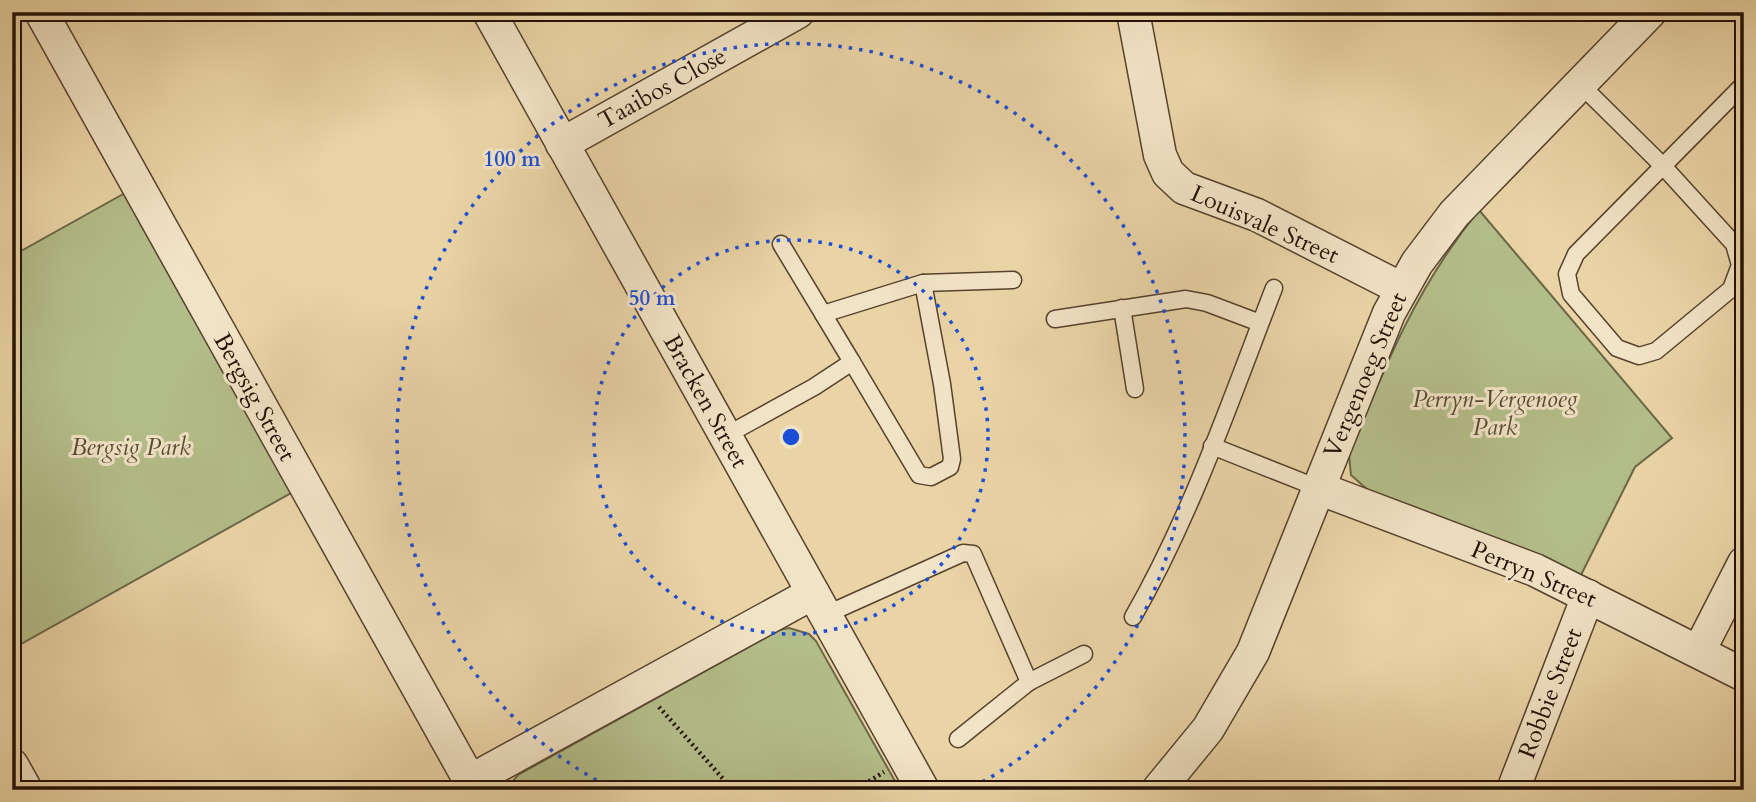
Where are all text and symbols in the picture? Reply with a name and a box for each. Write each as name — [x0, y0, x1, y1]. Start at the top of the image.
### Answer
street label: Taaibos Close — [592, 40, 732, 137]
text: 100 m — [483, 145, 541, 174]
street label: Louisvale Street — [1185, 177, 1345, 272]
text: 50 m — [629, 284, 676, 313]
street label: Vergenoeg Street — [1316, 287, 1415, 463]
street label: Bergsig Street — [206, 327, 304, 468]
street label: Bracken Street — [655, 329, 756, 474]
park label: Perryn-Vergenoeg Park — [1413, 383, 1578, 444]
centre of rings — [779, 425, 803, 449]
park label: Bergsig Park — [71, 431, 191, 464]
street label: Perryn Street — [1466, 533, 1602, 616]
street label: Robbie Street — [1510, 623, 1591, 763]

